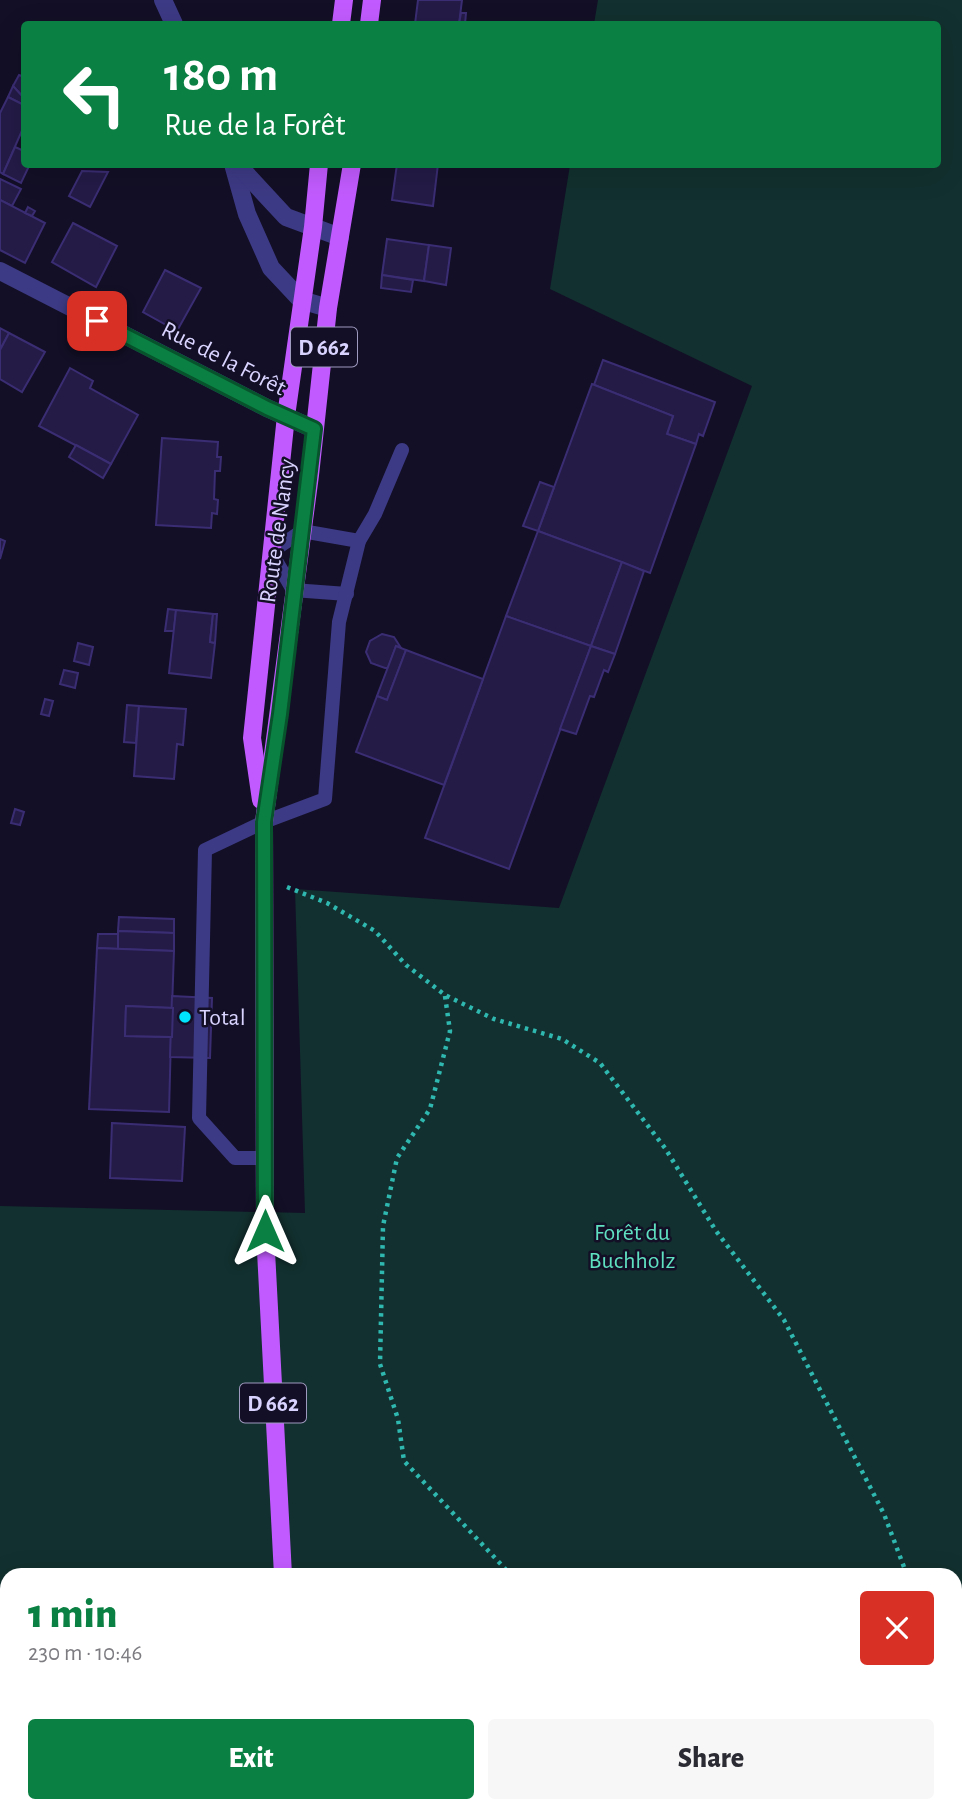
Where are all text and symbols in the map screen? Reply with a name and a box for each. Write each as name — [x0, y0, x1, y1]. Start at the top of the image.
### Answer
icon: left — [49, 49, 140, 140]
text: 180 m — [164, 51, 278, 100]
text: Rue de la Forêt — [164, 109, 345, 141]
pin — [67, 291, 127, 351]
icon: arrive — [78, 302, 116, 340]
street label: Rue de la Forêt — [157, 317, 290, 401]
road number: D 662 — [291, 328, 357, 366]
street label: Route de Nancy — [256, 458, 300, 605]
place label: Total — [199, 1006, 246, 1030]
marker: Total — [177, 1009, 193, 1025]
position arrow — [228, 1194, 302, 1268]
park label: Forêt du Buchholz — [589, 1221, 676, 1273]
road number: D 662 — [240, 1384, 306, 1422]
button: close — [860, 1591, 934, 1665]
text: 1 min — [28, 1593, 117, 1635]
text: 230 m · 10:46 — [28, 1642, 142, 1665]
button: Exit — [28, 1719, 474, 1799]
button: Share — [488, 1719, 934, 1799]

